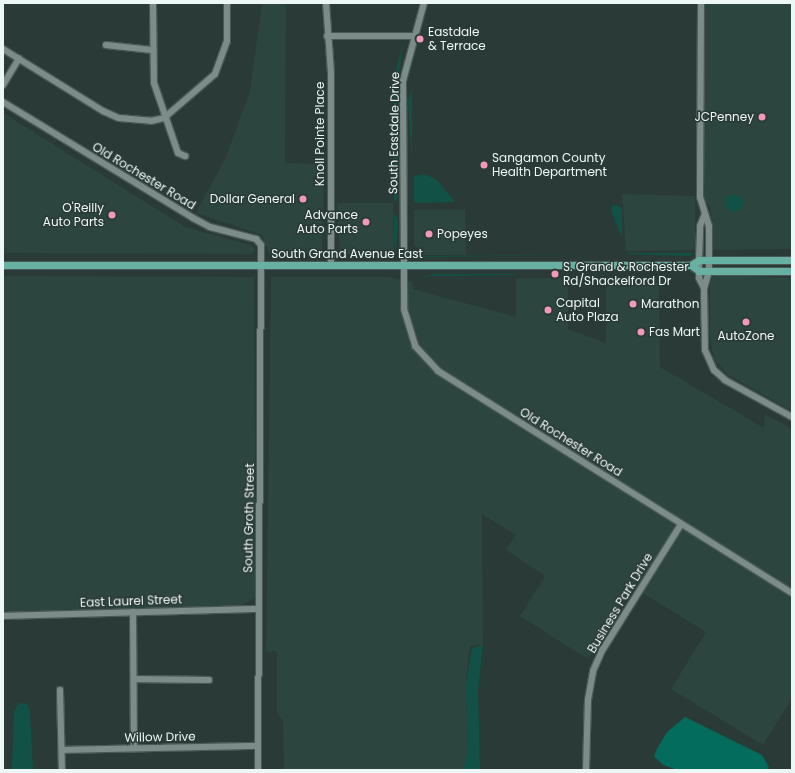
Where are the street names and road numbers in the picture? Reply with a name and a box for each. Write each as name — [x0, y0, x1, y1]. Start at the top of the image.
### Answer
street label: South Eastdale Drive — [386, 72, 402, 194]
street label: Knoll Pointe Place — [313, 82, 327, 186]
street label: Old Rochester Road — [90, 139, 198, 213]
street label: South Grand Avenue East — [271, 247, 423, 261]
street label: Old Rochester Road — [517, 405, 625, 479]
street label: South Groth Street — [241, 463, 257, 573]
street label: Business Park Drive — [584, 550, 656, 656]
street label: East Laurel Street — [80, 592, 182, 610]
street label: Willow Drive — [124, 729, 196, 745]

